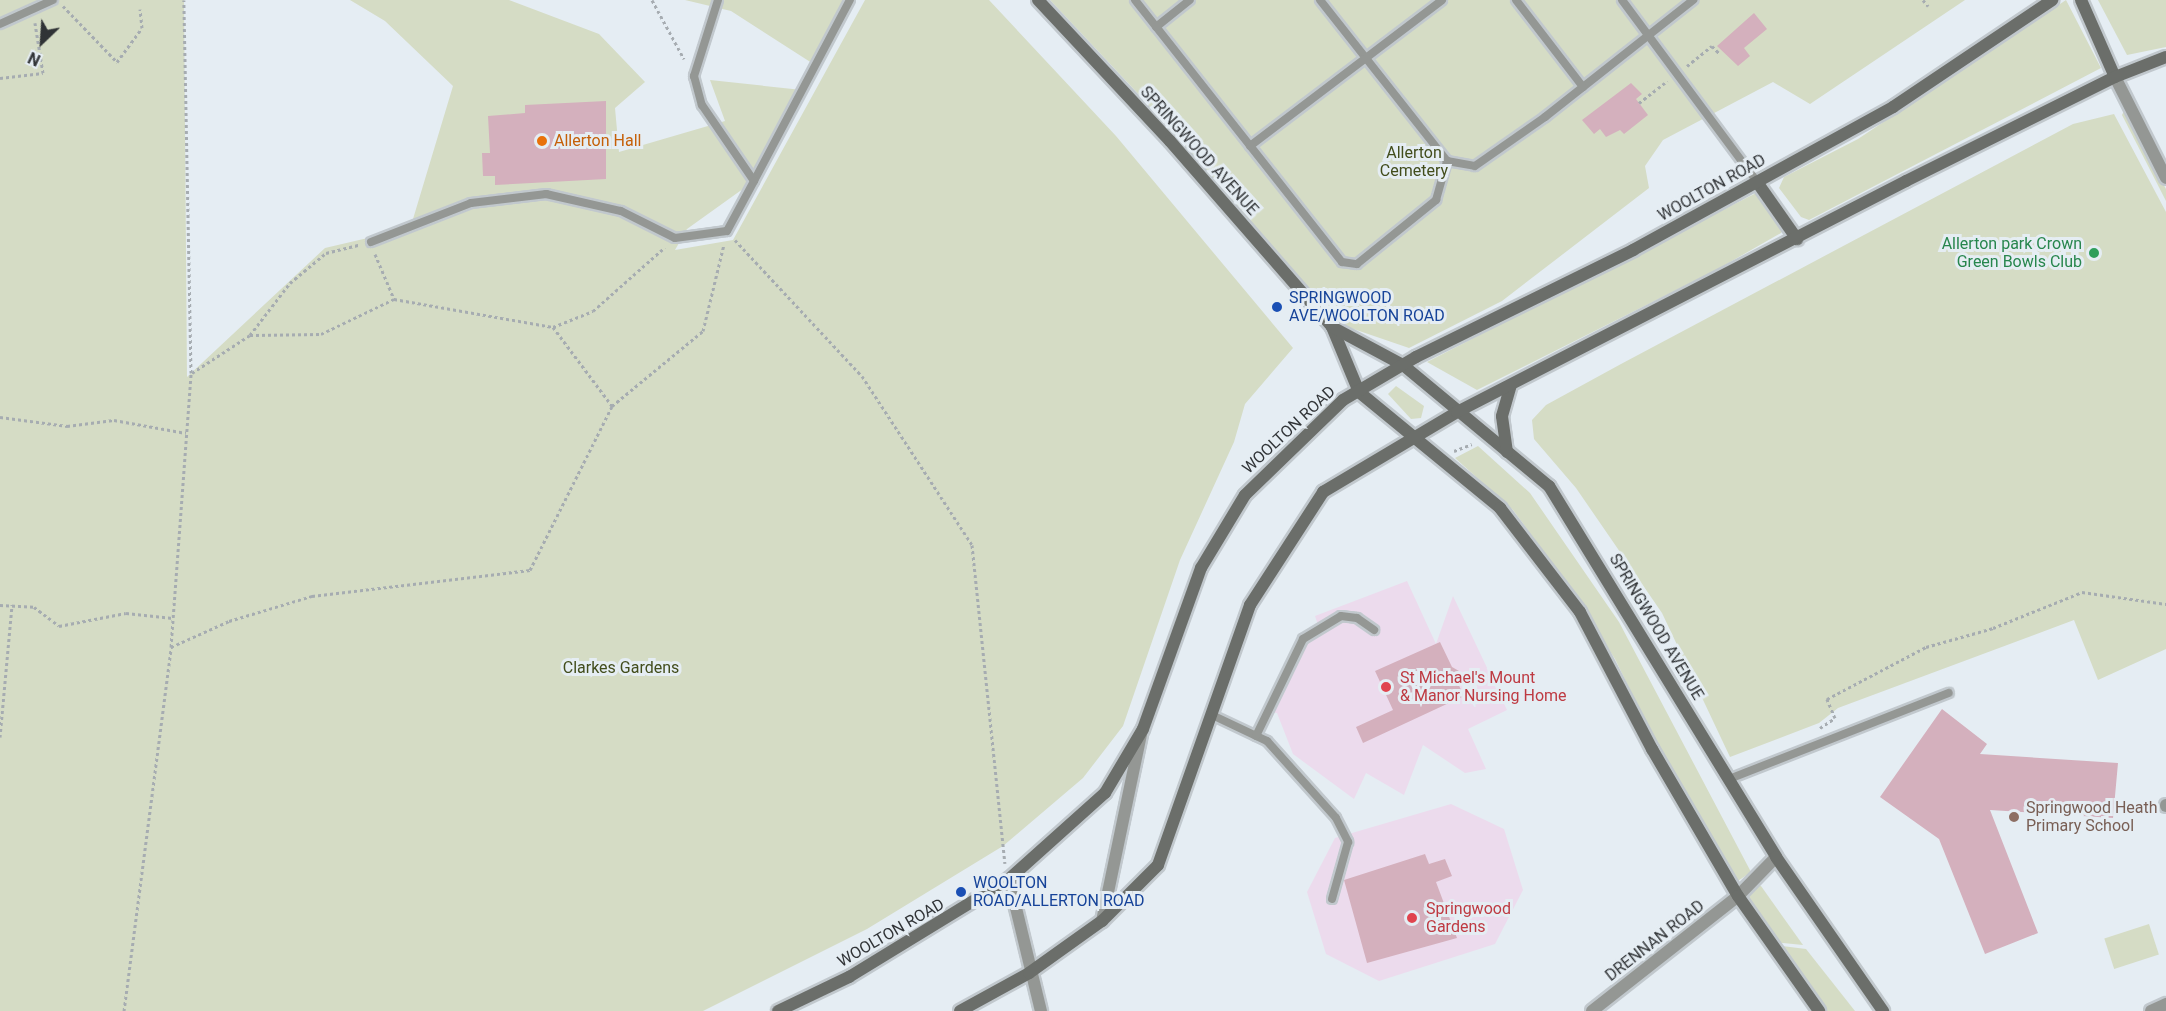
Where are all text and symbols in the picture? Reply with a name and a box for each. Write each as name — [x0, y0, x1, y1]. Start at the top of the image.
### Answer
north arrow — [12, 12, 72, 72]
text: N — [25, 48, 43, 70]
street label: SPRINGWOOD AVENUE — [1136, 83, 1262, 219]
place label: Allerton Hall — [554, 131, 641, 151]
marker: Allerton Hall — [535, 134, 549, 148]
park label: Allerton Cemetery — [1380, 143, 1448, 181]
street label: WOOLTON ROAD — [1655, 151, 1769, 225]
place label: Allerton park Crown Green Bowls Club — [1942, 234, 2082, 272]
marker: Allerton park Crown Green Bowls Club — [2087, 246, 2101, 260]
place label: SPRINGWOOD AVE/WOOLTON ROAD — [1289, 288, 1445, 326]
marker: SPRINGWOOD AVE/WOOLTON ROAD — [1270, 300, 1284, 314]
street label: WOOLTON ROAD — [1239, 382, 1339, 478]
street label: SPRINGWOOD AVENUE — [1605, 551, 1707, 703]
park label: Clarkes Gardens — [563, 658, 679, 678]
place label: St Michael's Mount & Manor Nursing Home — [1400, 668, 1567, 706]
marker: St Michael's Mount & Manor Nursing Home — [1377, 678, 1395, 696]
place label: Springwood Heath Primary School — [2026, 798, 2158, 836]
marker: Springwood Heath Primary School — [2007, 810, 2021, 824]
place label: WOOLTON ROAD/ALLERTON ROAD — [973, 873, 1145, 911]
marker: WOOLTON ROAD/ALLERTON ROAD — [954, 885, 968, 899]
street label: WOOLTON ROAD — [834, 895, 948, 971]
street label: DRENNAN ROAD — [1602, 897, 1708, 985]
place label: Springwood Gardens — [1426, 899, 1511, 937]
marker: Springwood Gardens — [1403, 909, 1421, 927]

